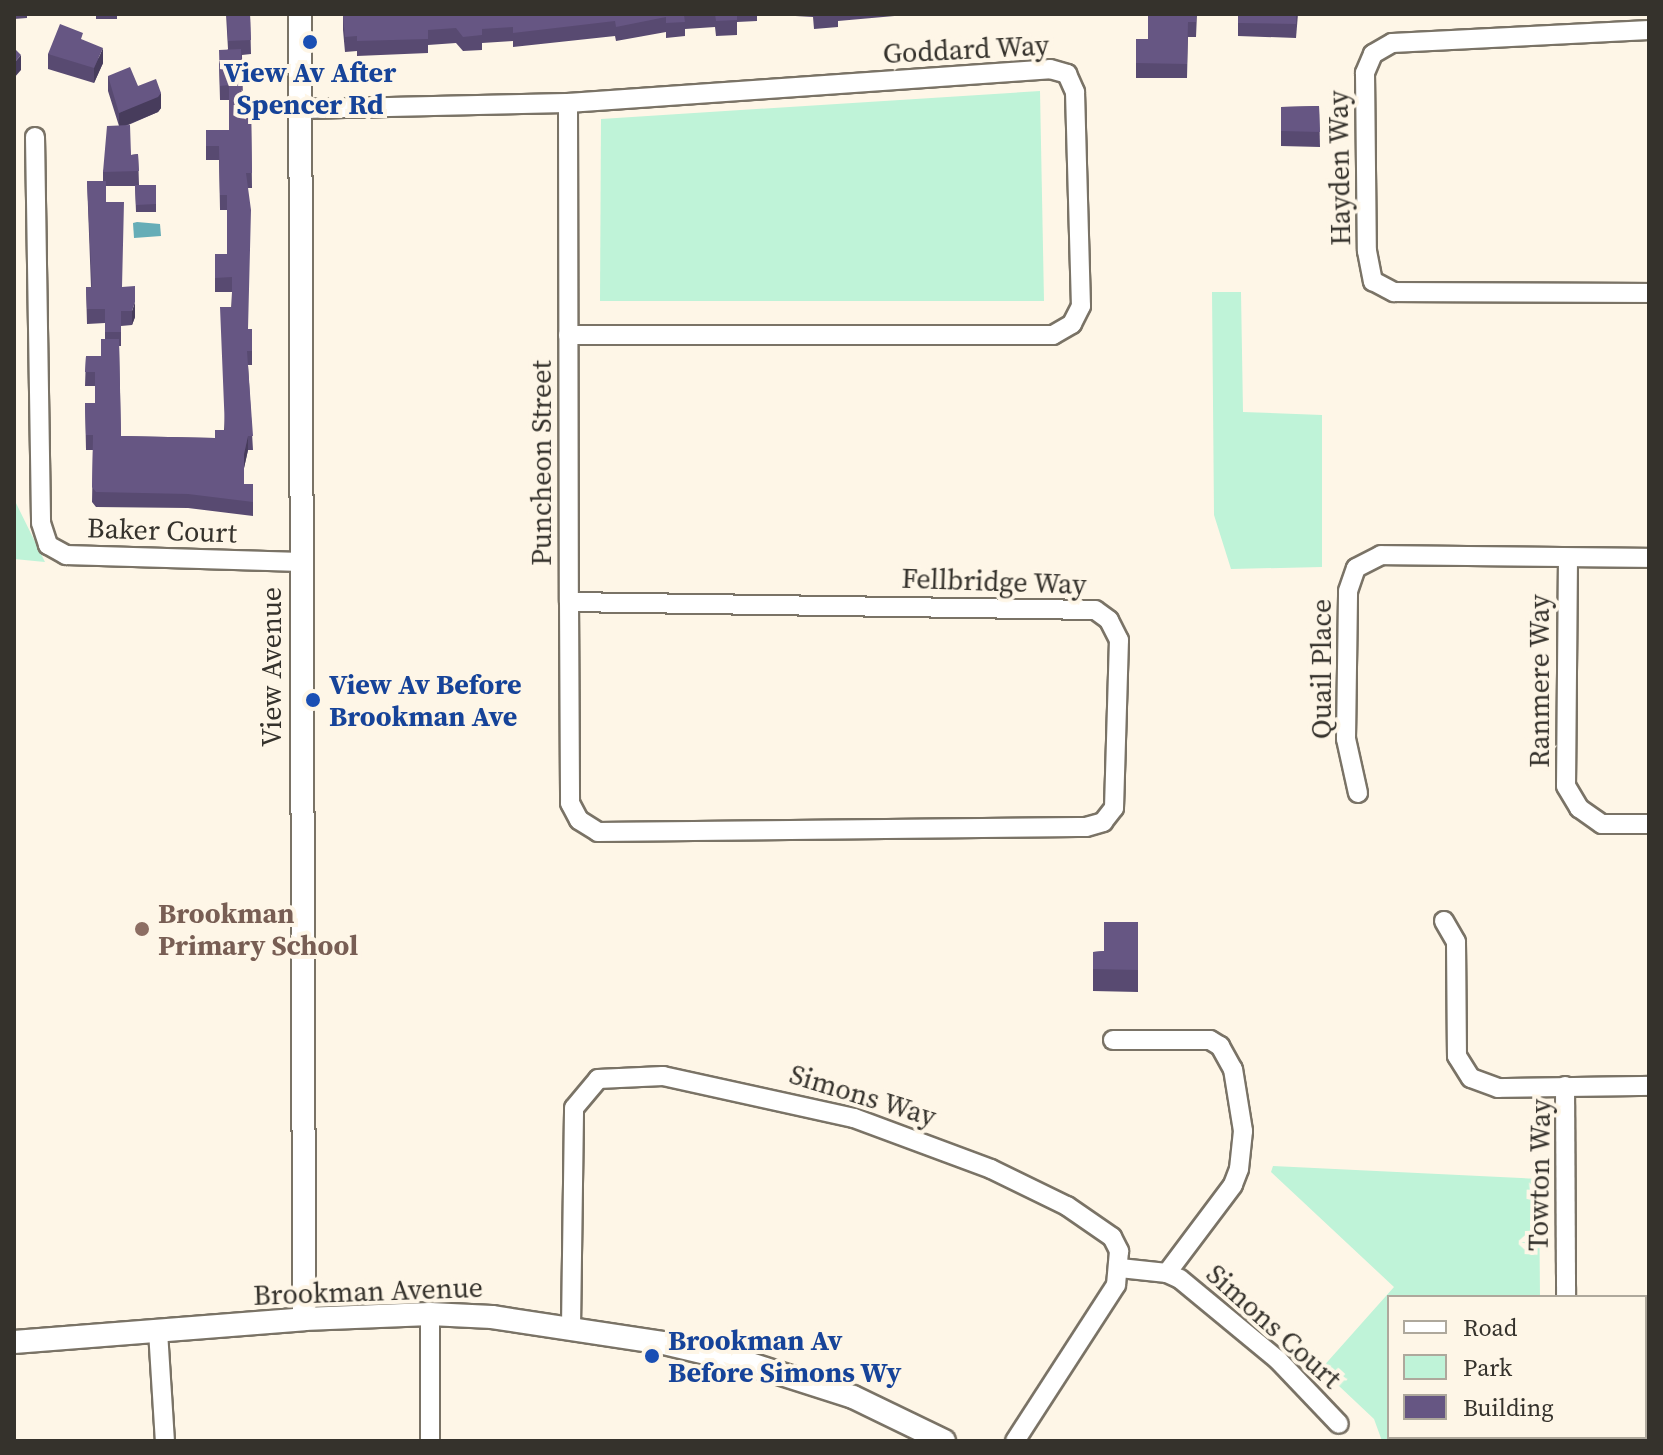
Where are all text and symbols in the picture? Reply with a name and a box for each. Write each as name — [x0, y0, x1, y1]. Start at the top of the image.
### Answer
street label: Goddard Way — [882, 28, 1050, 70]
marker: View Av After Spencer Rd — [301, 33, 319, 51]
place label: View Av After Spencer Rd — [224, 55, 396, 121]
street label: Hayden Way — [1321, 90, 1357, 246]
street label: Puncheon Street — [524, 360, 558, 566]
street label: Baker Court — [87, 511, 237, 549]
street label: Fellbridge Way — [900, 561, 1088, 601]
street label: View Avenue — [254, 587, 288, 747]
street label: Ranmere Way — [1522, 594, 1556, 768]
street label: Quail Place — [1304, 599, 1338, 739]
place label: View Av Before Brookman Ave — [329, 667, 522, 733]
marker: View Av Before Brookman Ave — [304, 691, 322, 709]
place label: Brookman Primary School — [158, 896, 358, 962]
marker: Brookman Primary School — [133, 920, 151, 938]
street label: Simons Way — [785, 1057, 941, 1133]
street label: Towton Way — [1521, 1098, 1557, 1252]
street label: Simons Court — [1200, 1257, 1348, 1395]
street label: Brookman Avenue — [253, 1270, 483, 1312]
legend — [1387, 1295, 1647, 1439]
text: Road — [1463, 1311, 1517, 1344]
place label: Brookman Av Before Simons Wy — [668, 1323, 902, 1389]
marker: Brookman Av Before Simons Wy — [643, 1347, 661, 1365]
text: Park — [1463, 1351, 1512, 1384]
text: Building — [1463, 1391, 1554, 1424]

